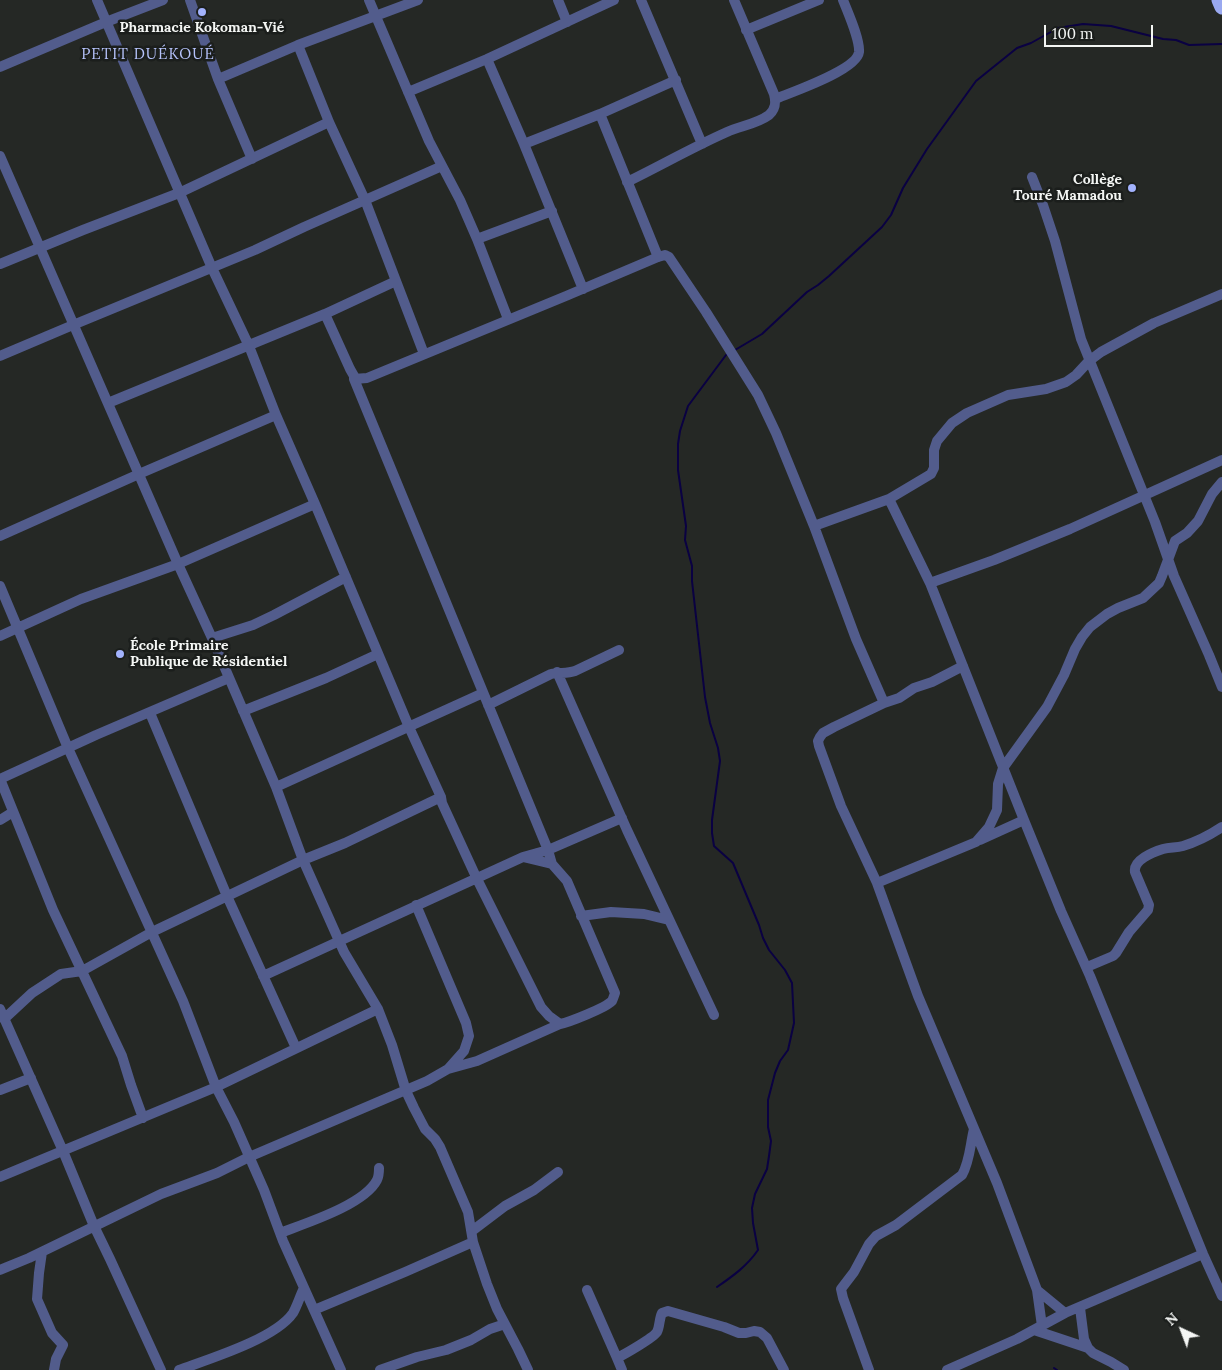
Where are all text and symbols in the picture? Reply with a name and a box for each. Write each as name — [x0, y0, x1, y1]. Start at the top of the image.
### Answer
marker: Pharmacie Kokoman-Vié — [196, 6, 208, 18]
scale bar — [1047, 15, 1156, 47]
place label: Pharmacie Kokoman-Vié — [120, 20, 284, 36]
text: 100 m — [1052, 24, 1093, 43]
district label: PETIT DUÉKOUÉ — [80, 46, 216, 64]
place label: Collège Touré Mamadou — [1013, 172, 1122, 204]
marker: Collège Touré Mamadou — [1126, 182, 1138, 194]
place label: École Primaire Publique de Résidentiel — [130, 638, 287, 670]
marker: École Primaire Publique de Résidentiel — [114, 648, 126, 660]
north arrow — [1157, 1305, 1207, 1355]
text: N — [1162, 1309, 1182, 1329]

